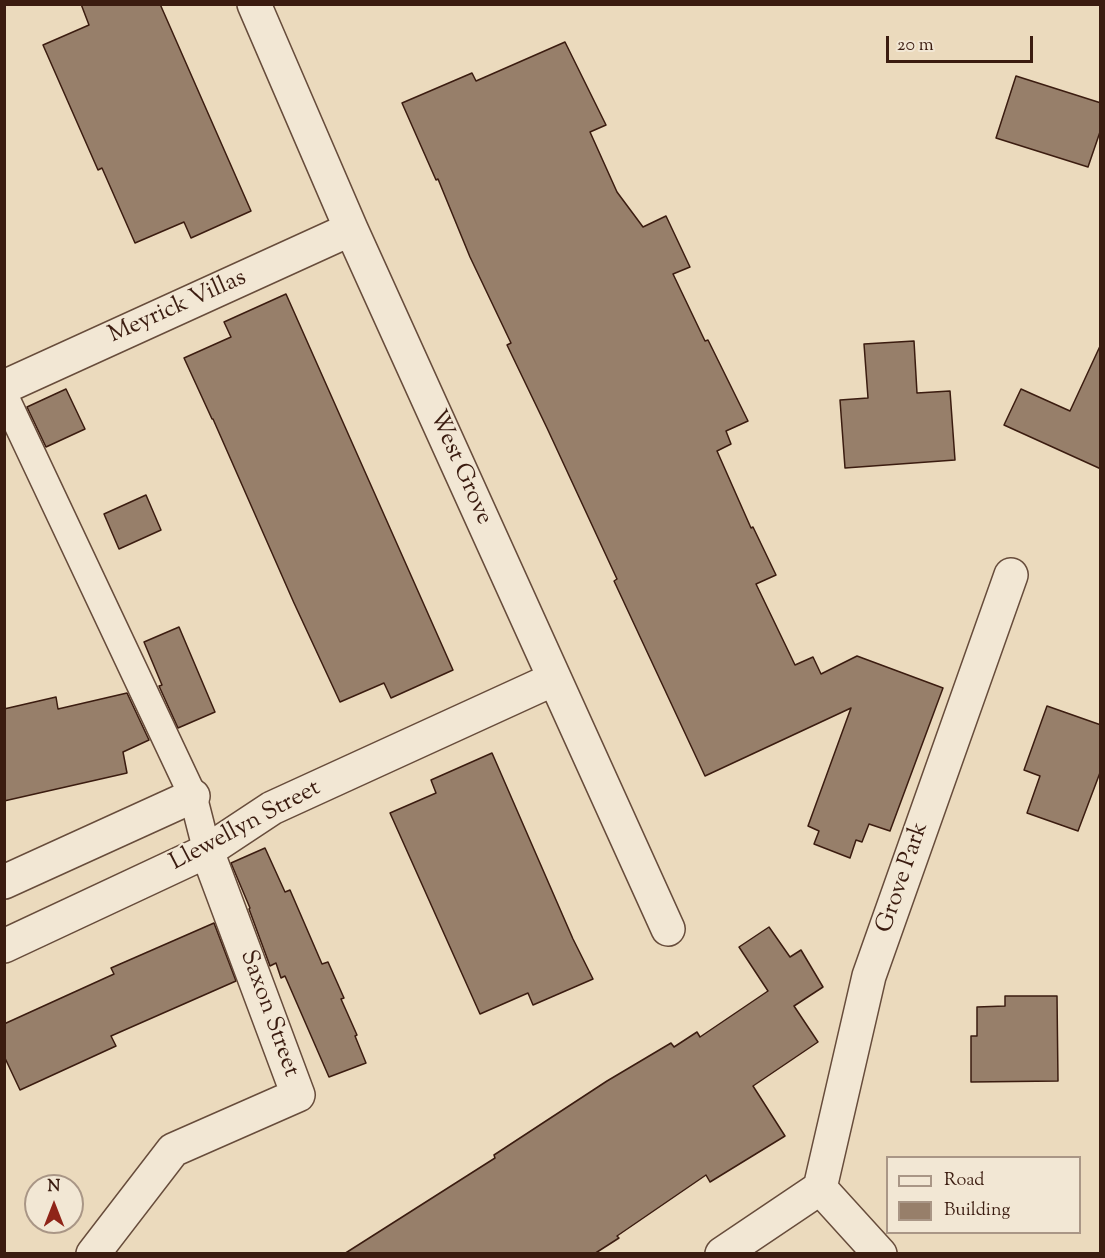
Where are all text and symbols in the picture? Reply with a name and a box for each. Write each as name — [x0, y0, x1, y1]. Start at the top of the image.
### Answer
scale bar — [889, 24, 1036, 62]
text: 20 m — [897, 33, 934, 59]
street label: Meyrick Villas — [105, 265, 251, 351]
street label: West Grove — [421, 406, 497, 530]
street label: Llewellyn Street — [166, 775, 326, 879]
street label: Grove Park — [872, 819, 936, 937]
street label: Saxon Street — [232, 947, 304, 1081]
legend — [886, 1156, 1081, 1234]
text: Road — [944, 1168, 984, 1194]
north arrow — [24, 1174, 84, 1234]
text: N — [48, 1176, 60, 1199]
text: Building — [944, 1198, 1010, 1224]

